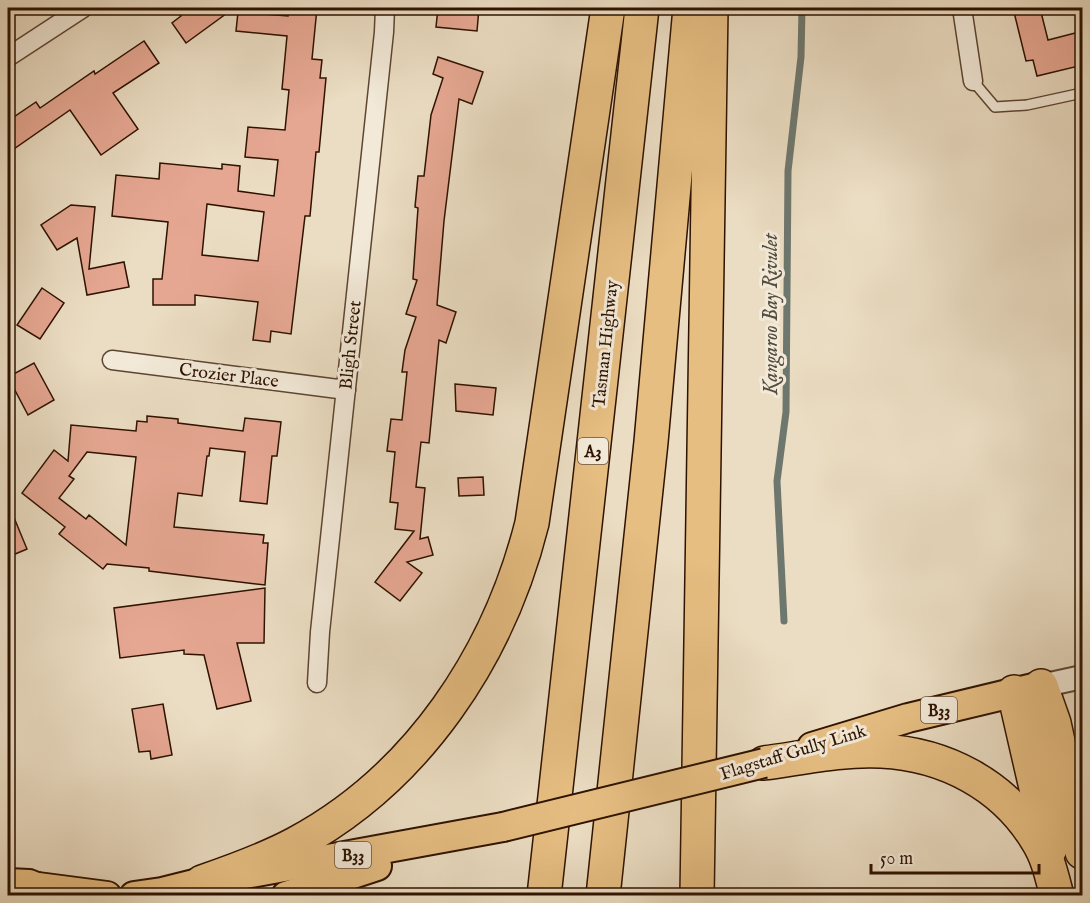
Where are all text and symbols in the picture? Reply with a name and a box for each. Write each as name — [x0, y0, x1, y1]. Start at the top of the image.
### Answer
water label: Kangaroo Bay Rivulet — [759, 232, 785, 396]
street label: Tasman Highway — [588, 279, 625, 409]
street label: Bligh Street — [335, 299, 368, 391]
street label: Crozier Place — [178, 359, 280, 394]
road number: A3 — [578, 438, 608, 464]
road number: B33 — [921, 697, 957, 723]
street label: Flagstaff Gully Link — [718, 720, 870, 787]
scale bar — [871, 837, 1039, 875]
road number: B33 — [335, 842, 371, 868]
text: 50 m — [880, 848, 913, 871]

